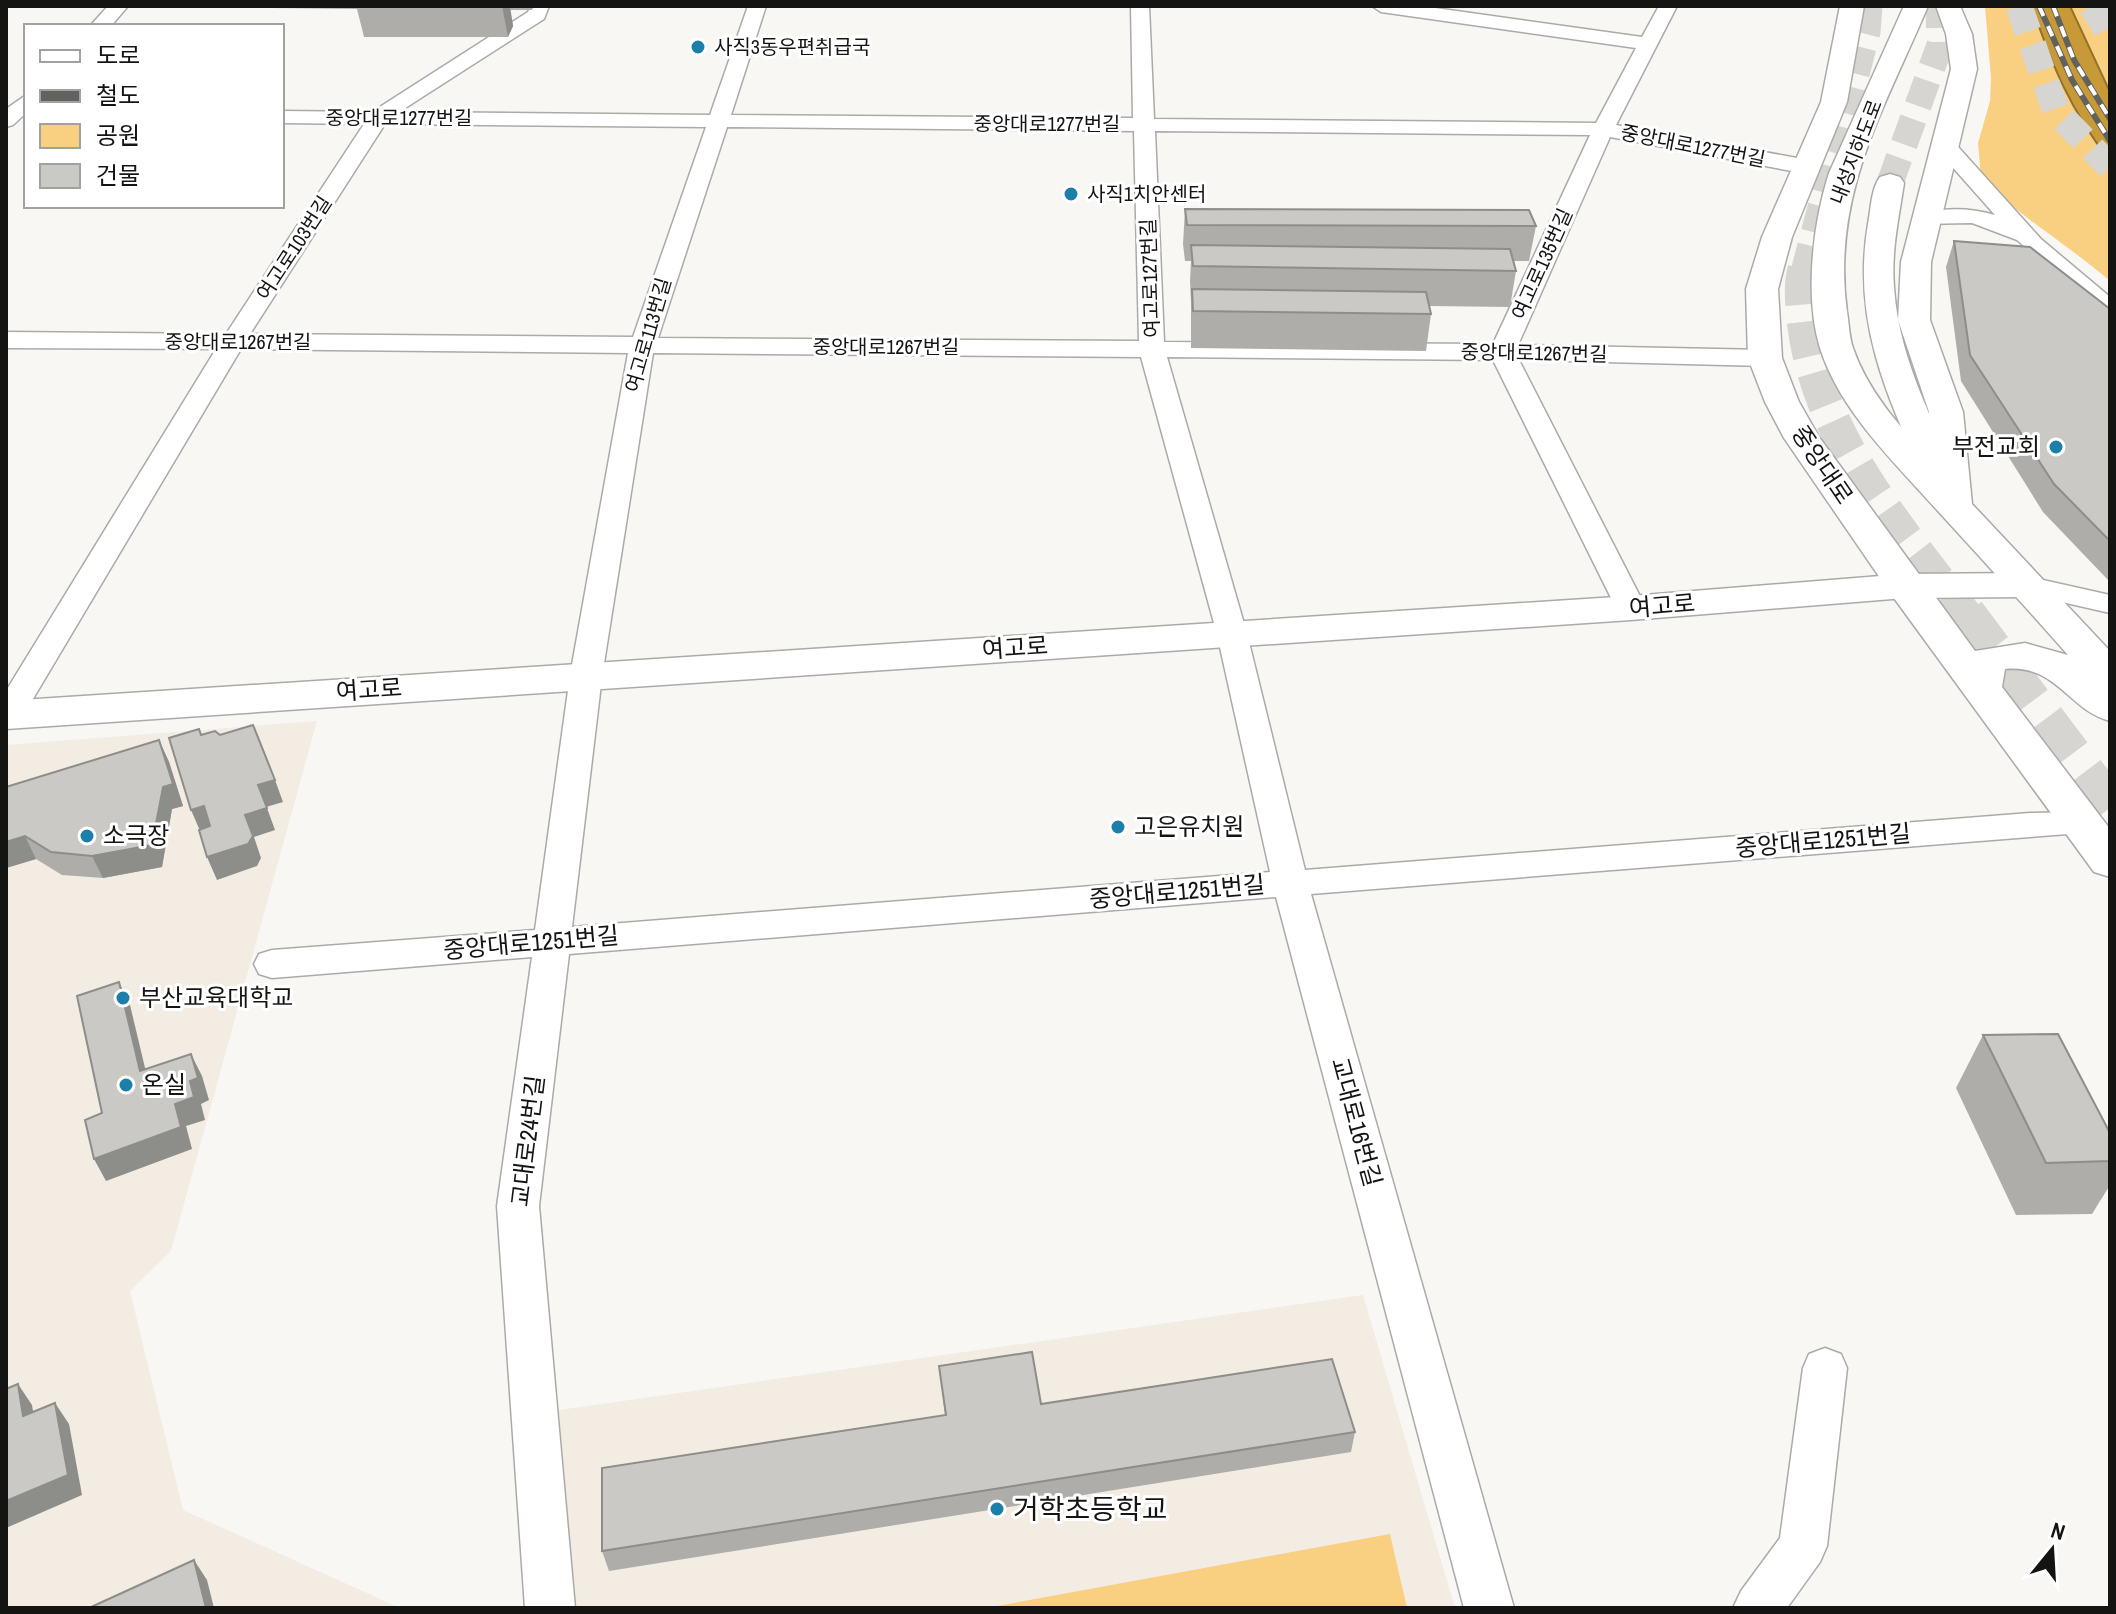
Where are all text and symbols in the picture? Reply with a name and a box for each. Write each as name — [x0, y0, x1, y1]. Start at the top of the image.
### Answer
legend — [24, 24, 284, 208]
place label: 사직3동우편취급국 — [714, 33, 870, 60]
marker: 사직3동우편취급국 — [689, 38, 707, 56]
text: 도로 — [96, 39, 140, 71]
text: 철도 — [96, 79, 140, 111]
street label: 내성지하도로 — [1823, 95, 1888, 208]
street label: 중앙대로1277번길 — [326, 104, 472, 131]
street label: 중앙대로1277번길 — [974, 110, 1120, 137]
street label: 중앙대로1277번길 — [1618, 118, 1768, 173]
text: 공원 — [96, 119, 140, 151]
text: 건물 — [96, 159, 140, 191]
place label: 사직1치안센터 — [1087, 180, 1207, 207]
marker: 사직1치안센터 — [1062, 185, 1080, 203]
street label: 여고로103번길 — [250, 190, 337, 305]
street label: 여고로135번길 — [1505, 204, 1578, 324]
street label: 여고로127번길 — [1134, 218, 1165, 338]
street label: 여고로113번길 — [618, 274, 677, 395]
street label: 중앙대로1267번길 — [165, 328, 311, 355]
street label: 중앙대로1267번길 — [813, 333, 959, 360]
street label: 중앙대로1267번길 — [1460, 338, 1608, 367]
street label: 중앙대로 — [1785, 419, 1861, 510]
place label: 부전교회 — [1952, 430, 2040, 462]
marker: 부전교회 — [2047, 438, 2065, 456]
street label: 여고로 — [1628, 586, 1696, 624]
street label: 여고로 — [981, 629, 1049, 665]
street label: 여고로 — [335, 671, 403, 707]
place label: 고은유치원 — [1134, 810, 1244, 842]
street label: 중앙대로1251번길 — [1734, 816, 1912, 864]
marker: 고은유치원 — [1109, 818, 1127, 836]
place label: 소극장 — [103, 819, 169, 851]
marker: 소극장 — [78, 827, 96, 845]
street label: 중앙대로1251번길 — [1088, 867, 1266, 915]
street label: 중앙대로1251번길 — [442, 918, 620, 966]
place label: 부산교육대학교 — [139, 981, 294, 1013]
marker: 부산교육대학교 — [114, 989, 132, 1007]
street label: 교대로16번길 — [1324, 1054, 1390, 1190]
place label: 온실 — [142, 1068, 186, 1100]
street label: 교대로24번길 — [503, 1073, 551, 1208]
marker: 온실 — [117, 1076, 135, 1094]
place label: 거학초등학교 — [1013, 1490, 1168, 1528]
marker: 거학초등학교 — [988, 1500, 1006, 1518]
north arrow — [2012, 1510, 2092, 1590]
text: N — [2047, 1515, 2069, 1547]

